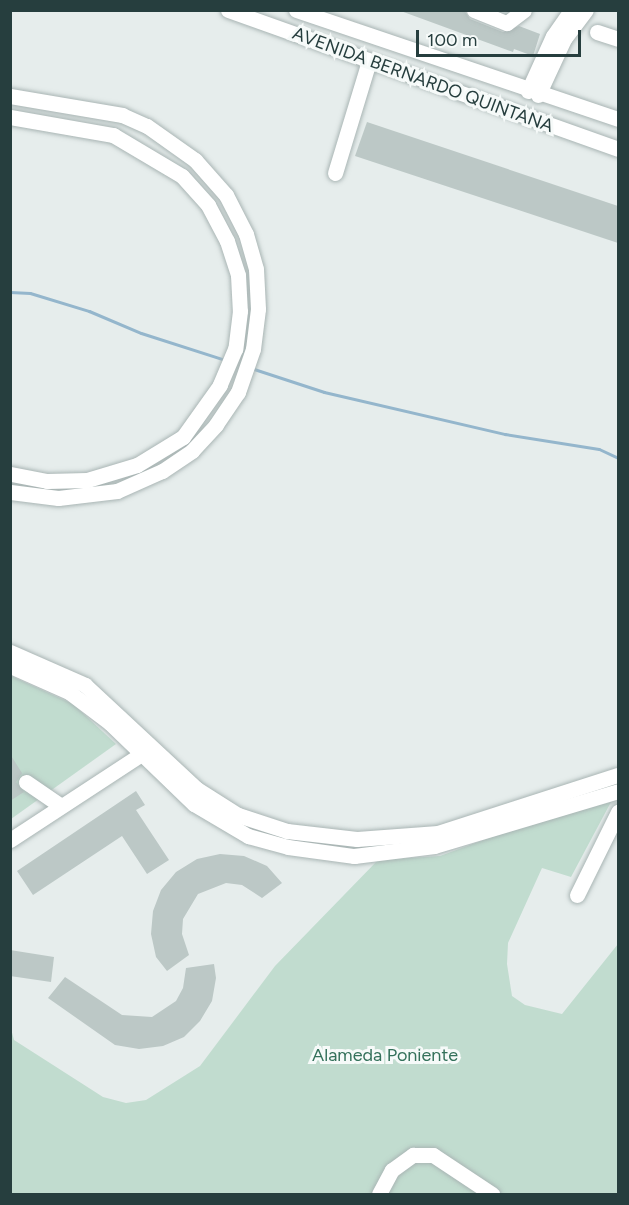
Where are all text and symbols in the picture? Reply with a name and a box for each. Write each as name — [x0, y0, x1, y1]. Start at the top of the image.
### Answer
scale bar — [419, 18, 584, 56]
street label: AVENIDA BERNARDO QUINTANA — [290, 23, 556, 137]
text: 100 m — [427, 29, 477, 51]
park label: Alameda Poniente — [312, 1044, 458, 1066]

